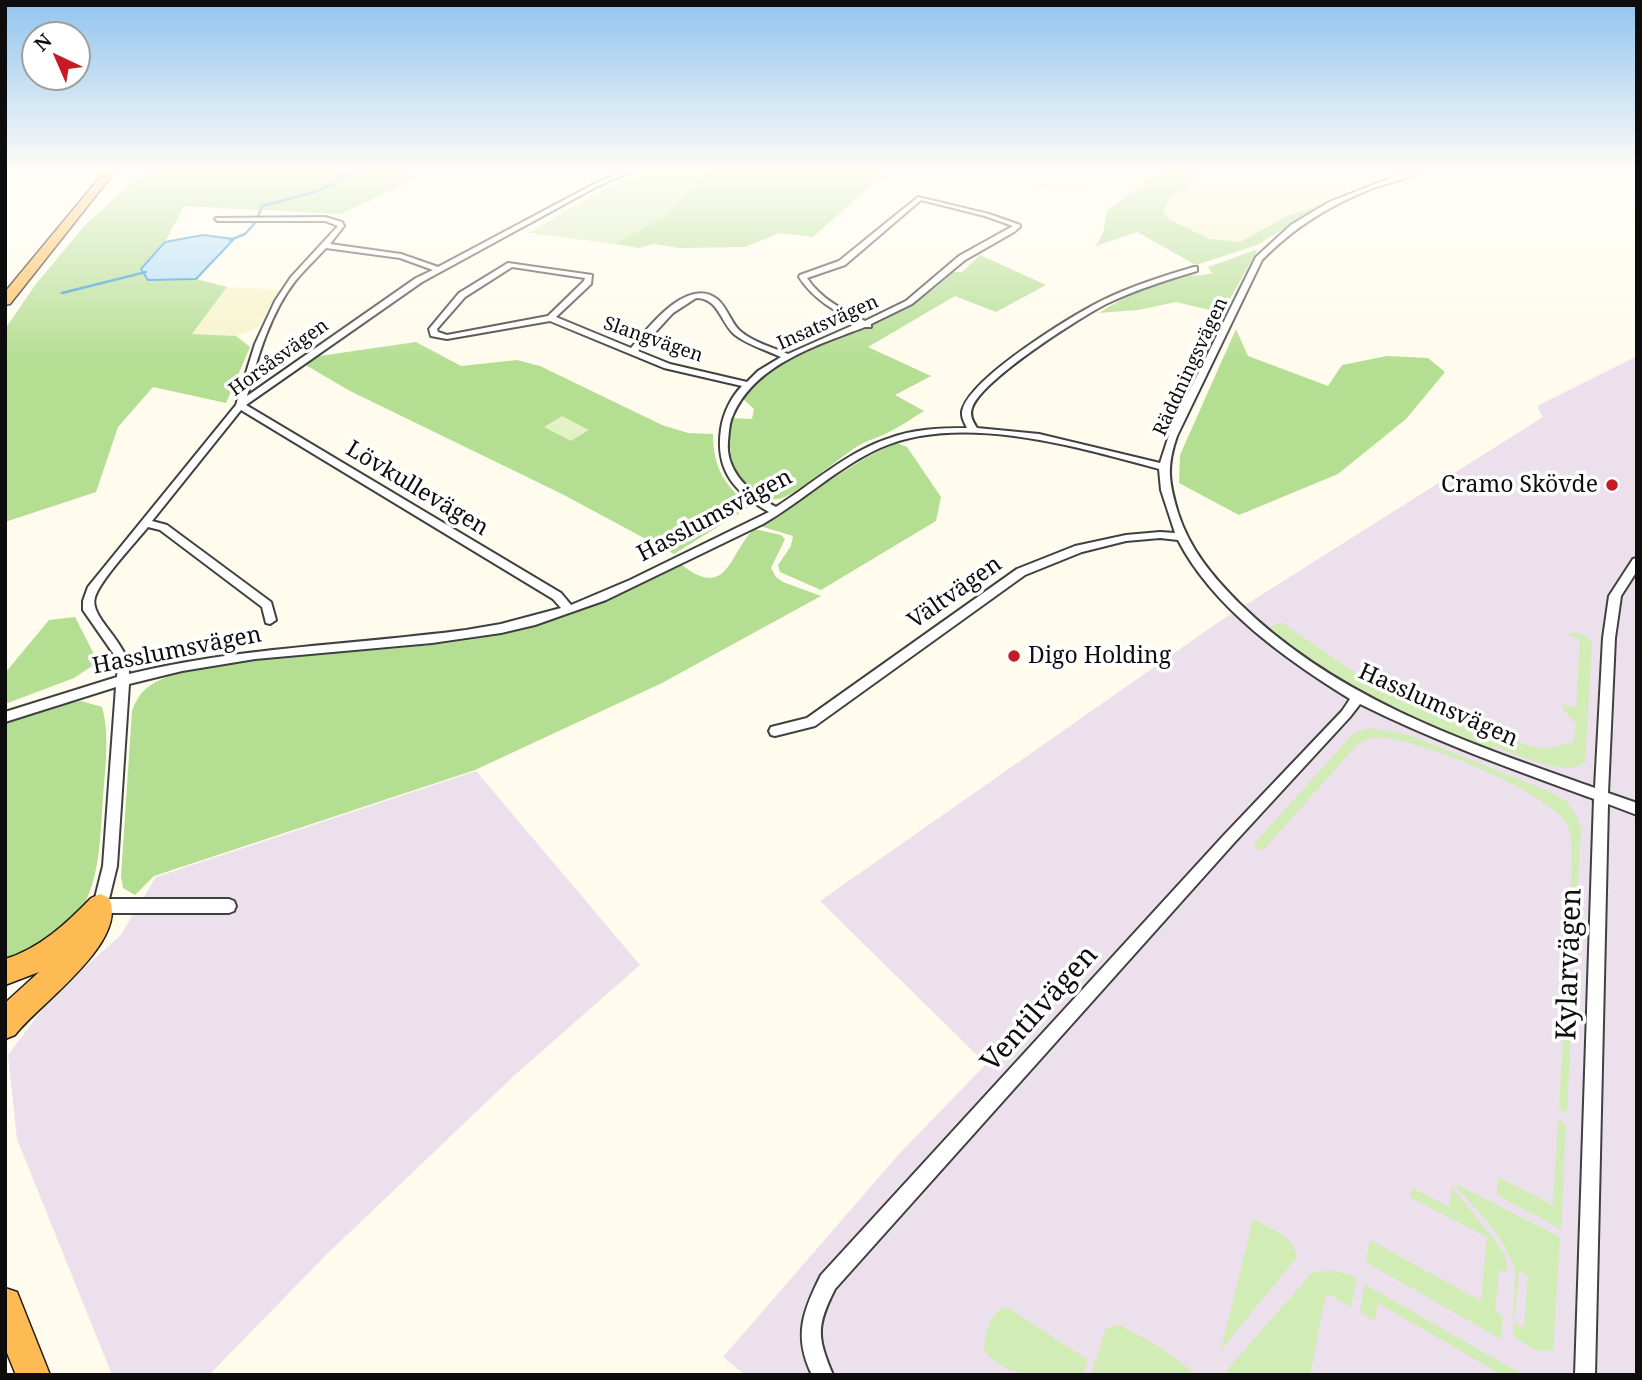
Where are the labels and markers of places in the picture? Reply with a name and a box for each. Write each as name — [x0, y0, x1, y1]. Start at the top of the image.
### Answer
place label: Cramo Skövde — [1441, 471, 1598, 499]
marker: Cramo Skövde — [1604, 477, 1620, 493]
place label: Digo Holding — [1028, 642, 1171, 670]
marker: Digo Holding — [1006, 648, 1022, 664]

